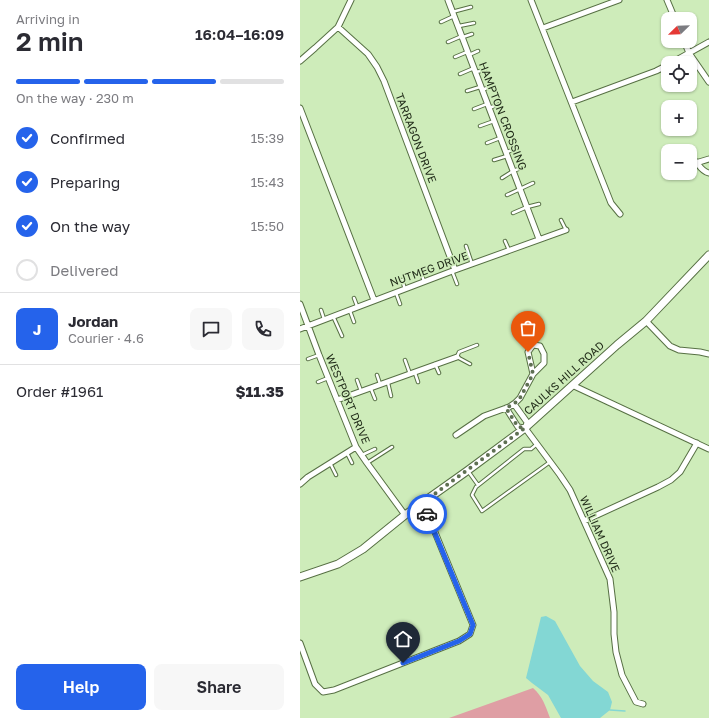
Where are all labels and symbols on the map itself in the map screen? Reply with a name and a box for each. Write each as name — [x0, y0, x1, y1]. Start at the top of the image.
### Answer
north arrow — [661, 12, 697, 48]
street label: HAMPTON CROSSING — [477, 60, 530, 172]
street label: TARRAGON DRIVE — [393, 91, 440, 185]
street label: NUTMEG DRIVE — [388, 248, 470, 289]
pin — [511, 311, 545, 352]
street label: CAULKS HILL ROAD — [521, 338, 607, 417]
street label: WESTPORT DRIVE — [324, 352, 373, 446]
courier — [407, 494, 447, 534]
street label: WILLIAM DRIVE — [578, 494, 623, 574]
pin — [386, 622, 420, 663]

